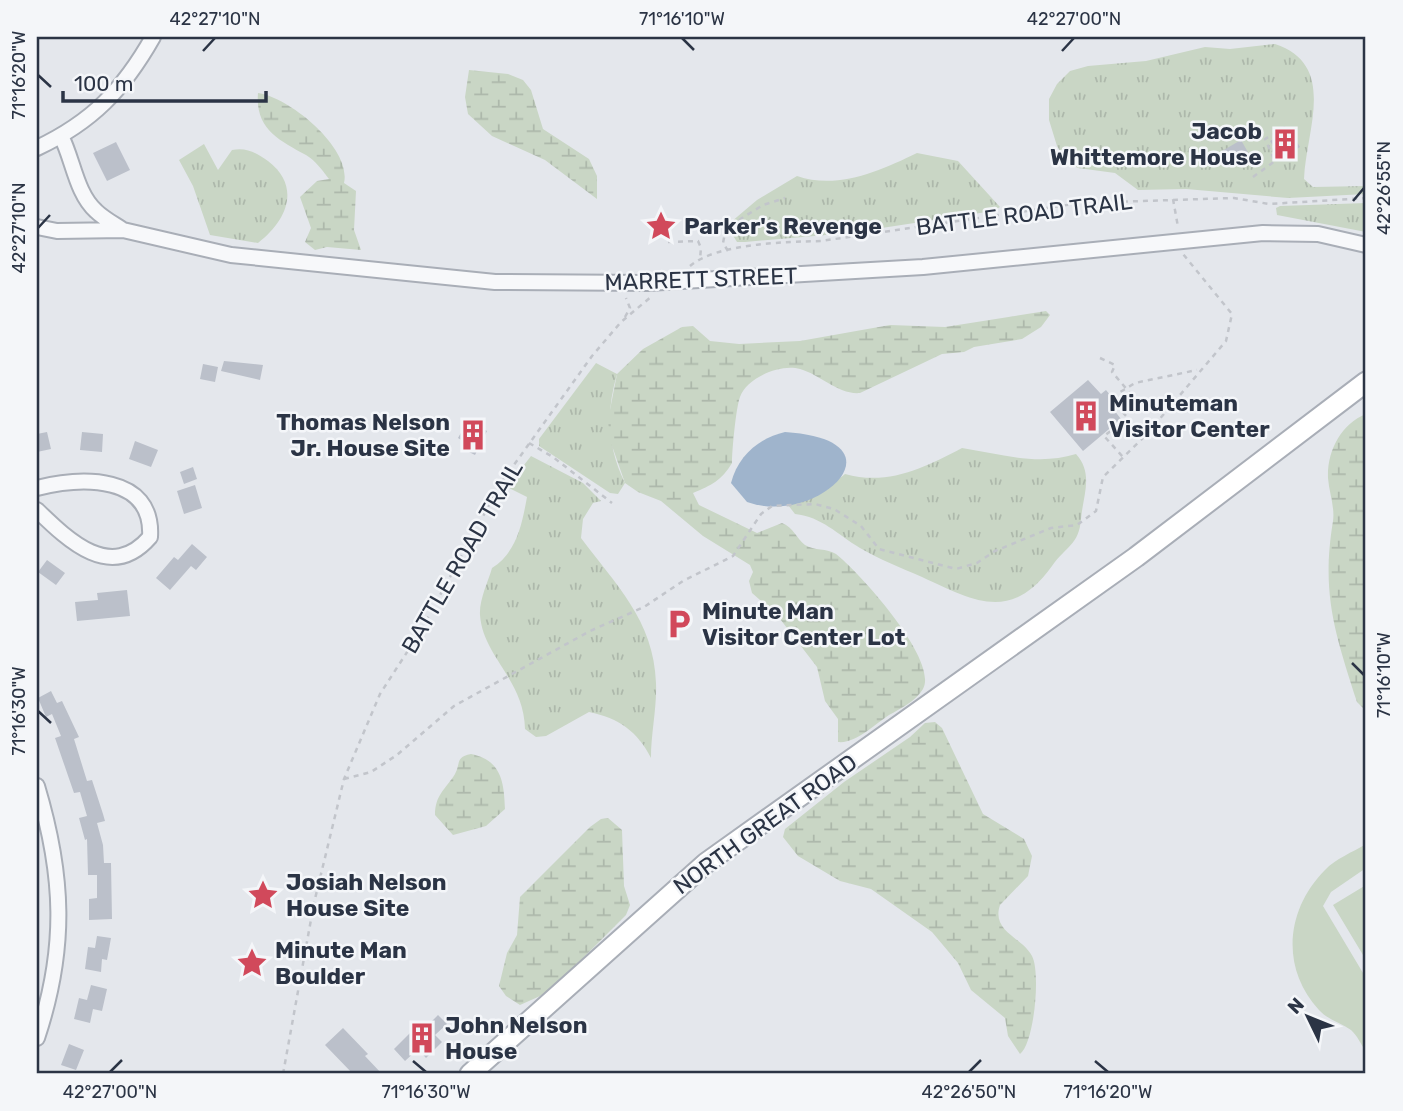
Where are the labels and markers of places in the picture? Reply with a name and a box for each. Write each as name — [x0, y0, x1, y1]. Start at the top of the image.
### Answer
place label: Jacob Whittemore House — [1050, 117, 1262, 171]
building icon: Jacob Whittemore House — [1268, 127, 1302, 161]
place icon: Parker's Revenge — [644, 209, 678, 243]
place label: Parker's Revenge — [684, 212, 882, 240]
place label: Minuteman Visitor Center — [1109, 389, 1270, 443]
building icon: Minuteman Visitor Center — [1069, 399, 1103, 433]
place label: Thomas Nelson Jr. House Site — [276, 408, 450, 462]
building icon: Thomas Nelson Jr. House Site — [456, 418, 490, 452]
place label: Minute Man Visitor Center Lot — [702, 597, 906, 651]
parking icon: Minute Man Visitor Center Lot — [662, 607, 696, 641]
place label: Josiah Nelson House Site — [286, 868, 447, 922]
place icon: Josiah Nelson House Site — [246, 878, 280, 912]
place label: Minute Man Boulder — [275, 936, 407, 990]
place icon: Minute Man Boulder — [235, 946, 269, 980]
place label: John Nelson House — [445, 1011, 587, 1065]
building icon: John Nelson House — [405, 1021, 439, 1055]

